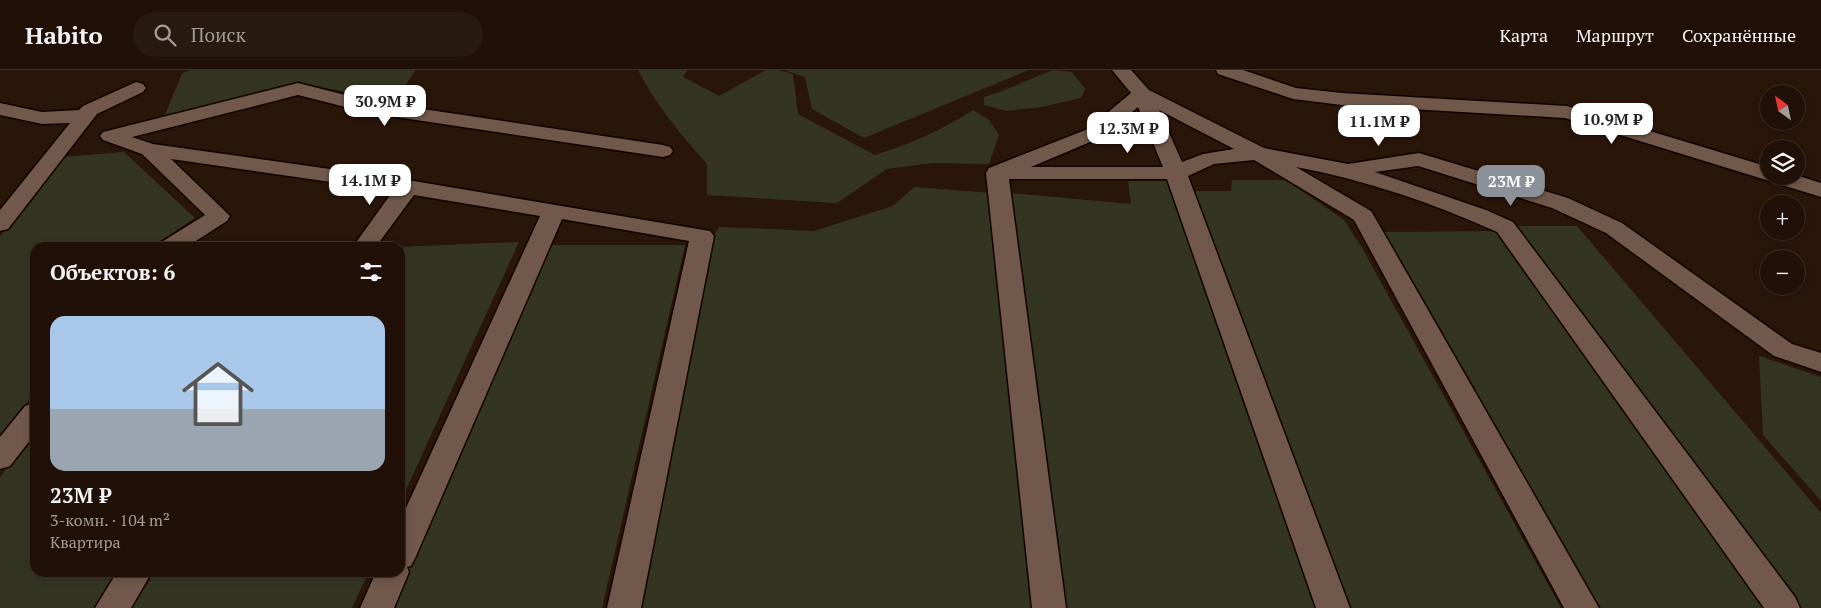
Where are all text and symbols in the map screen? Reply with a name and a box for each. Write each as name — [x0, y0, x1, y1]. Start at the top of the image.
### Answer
search box — [133, 12, 483, 57]
text: Habito — [25, 19, 103, 51]
icon: search — [151, 21, 179, 49]
text: Поиск — [191, 22, 246, 47]
text: Карта — [1499, 23, 1548, 47]
text: Маршрут — [1576, 23, 1654, 47]
text: Сохранённые — [1682, 23, 1796, 47]
pin: 30.9M ₽ — [339, 85, 431, 127]
north arrow — [1760, 85, 1805, 130]
map controls — [1760, 85, 1805, 295]
text: 30.9M ₽ — [355, 90, 415, 112]
pin: 10.9M ₽ — [1566, 102, 1658, 145]
pin: 11.1M ₽ — [1333, 104, 1425, 147]
text: 10.9M ₽ — [1582, 108, 1642, 130]
text: 11.1M ₽ — [1349, 110, 1409, 132]
pin: 12.3M ₽ — [1082, 112, 1174, 154]
text: 12.3M ₽ — [1098, 117, 1158, 139]
button: layers — [1760, 140, 1805, 185]
pin: 14.1M ₽ — [324, 164, 416, 206]
pin: 23M ₽ — [1476, 164, 1546, 207]
text: 14.1M ₽ — [340, 169, 400, 191]
text: 23M ₽ — [1488, 170, 1534, 192]
button: + — [1760, 195, 1805, 240]
button: − — [1760, 250, 1805, 295]
text: Объектов: 6 — [50, 258, 175, 286]
icon: filters — [357, 258, 385, 286]
icon: home — [173, 349, 263, 439]
text: 23M ₽ — [50, 481, 111, 509]
text: 3-комн. · 104 m² — [50, 509, 170, 531]
text: Квартира — [50, 531, 121, 553]

